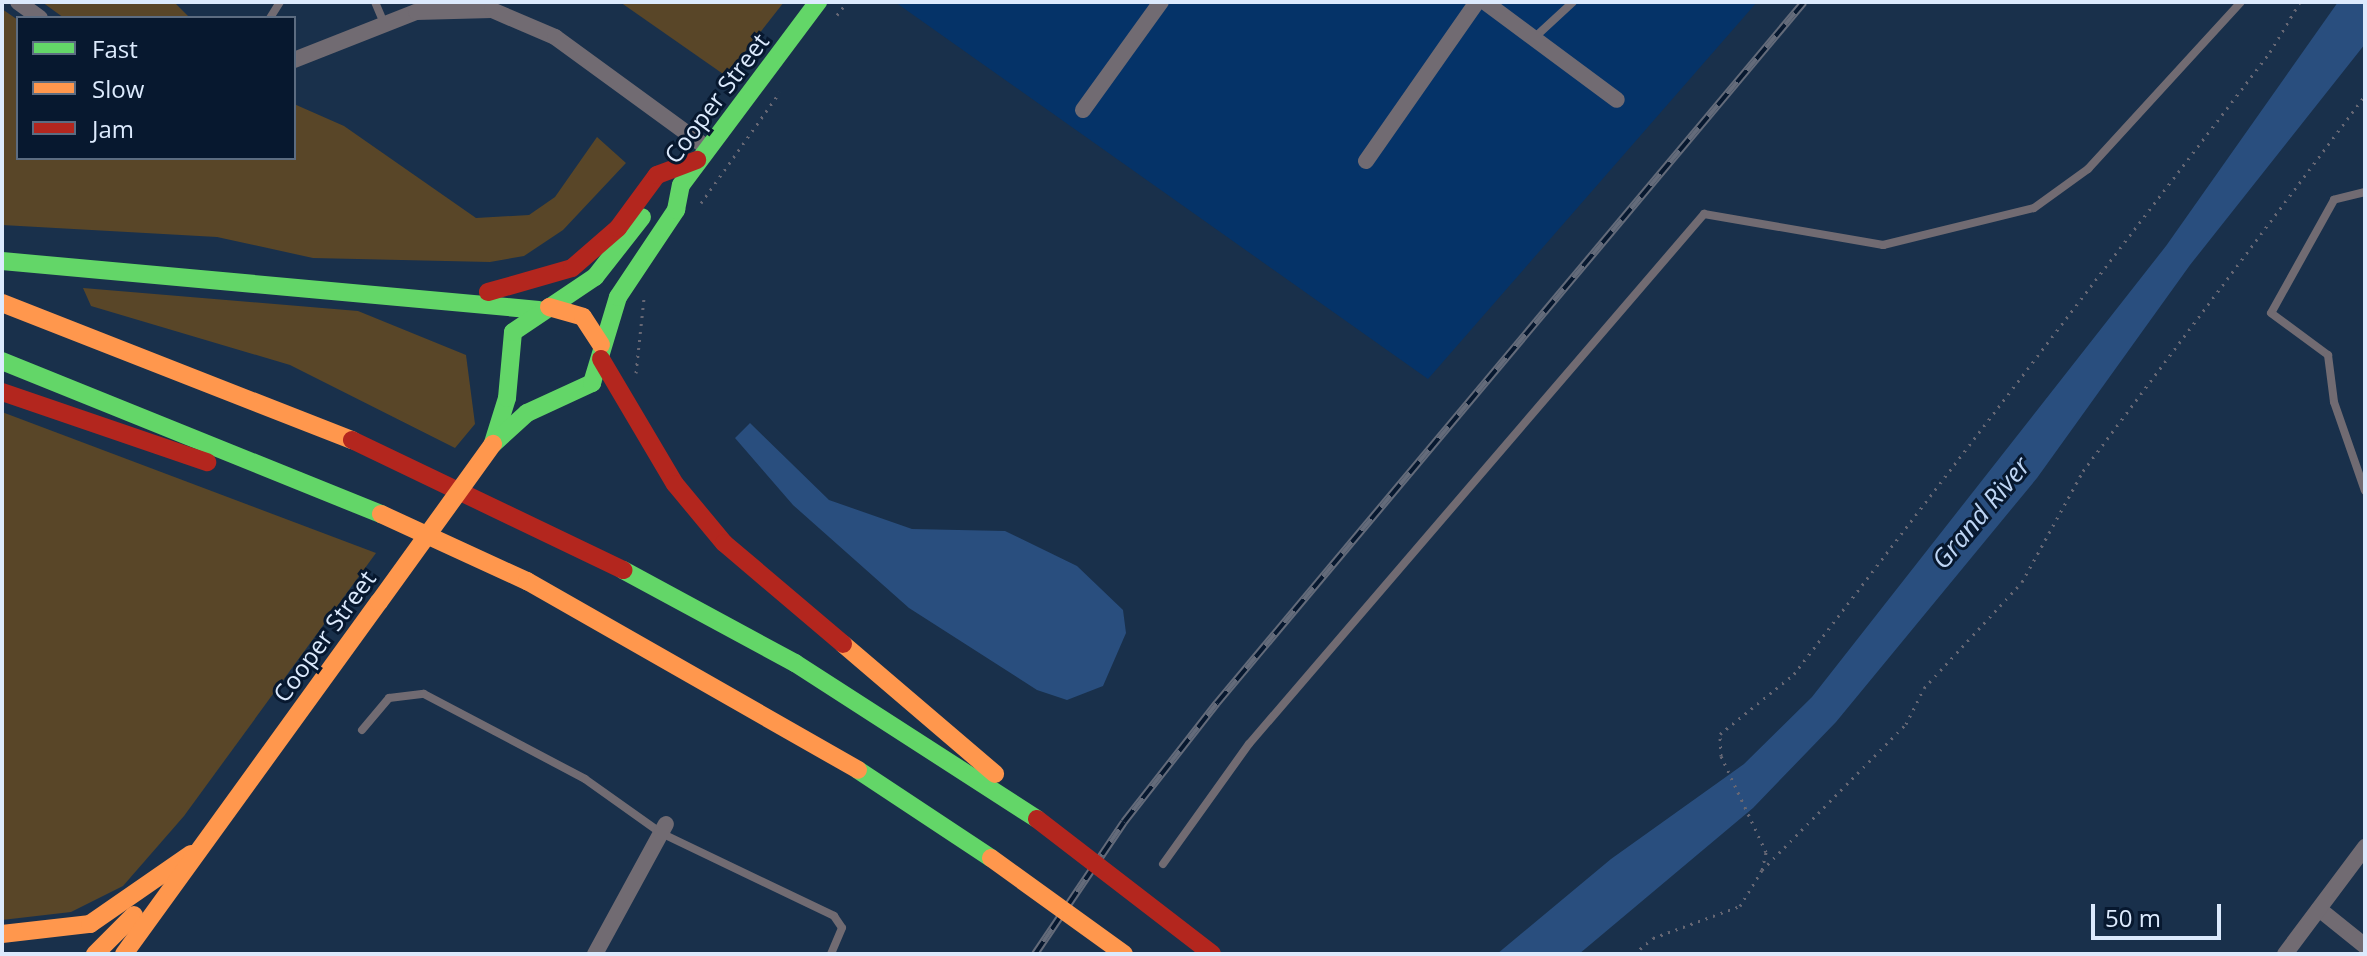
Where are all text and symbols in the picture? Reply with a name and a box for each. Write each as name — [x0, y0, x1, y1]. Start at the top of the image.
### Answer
legend — [16, 16, 296, 160]
street label: Cooper Street — [658, 27, 774, 169]
text: Fast — [92, 32, 138, 65]
text: Slow — [92, 72, 144, 105]
text: Jam — [92, 112, 134, 145]
water label: Grand River — [1925, 451, 2037, 575]
street label: Cooper Street — [267, 565, 381, 707]
scale bar — [2095, 888, 2225, 938]
text: 50 m — [2105, 901, 2161, 934]

